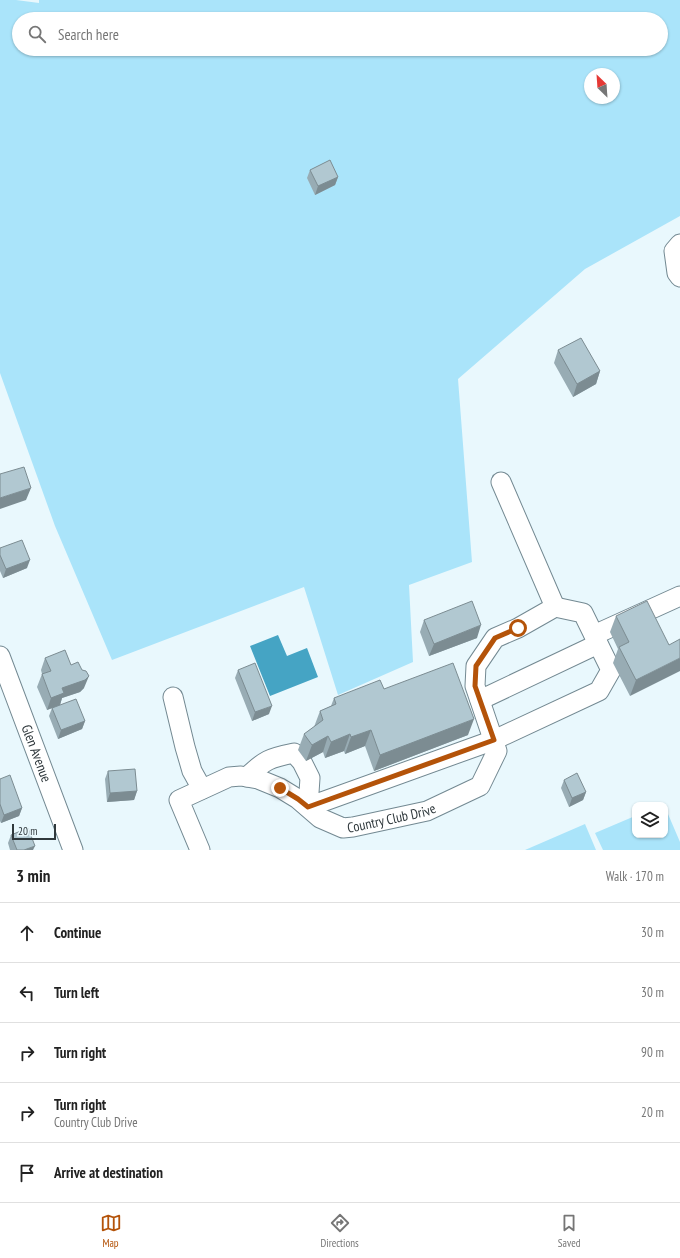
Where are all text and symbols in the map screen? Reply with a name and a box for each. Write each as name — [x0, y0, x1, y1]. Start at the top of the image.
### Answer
search box — [12, 12, 668, 56]
icon: search — [26, 23, 48, 45]
text: Search here — [58, 25, 119, 44]
north arrow — [584, 68, 620, 104]
route start — [509, 619, 527, 637]
street label: Glen Avenue — [18, 722, 56, 785]
route end — [271, 779, 289, 797]
street label: Country Club Drive — [346, 799, 439, 837]
map controls — [632, 802, 668, 838]
button: layers — [632, 802, 668, 838]
scale bar — [12, 822, 56, 841]
text: 20 m — [18, 824, 37, 838]
text: 3 min — [16, 865, 50, 887]
text: Walk · 170 m — [606, 868, 664, 885]
icon: ahead — [16, 922, 38, 944]
text: Continue — [54, 923, 101, 942]
text: 30 m — [641, 924, 664, 941]
icon: left — [16, 982, 38, 1004]
text: Turn left — [54, 983, 99, 1002]
text: 30 m — [641, 984, 664, 1001]
icon: right — [16, 1042, 38, 1064]
text: Turn right — [54, 1043, 106, 1062]
text: 90 m — [641, 1044, 664, 1061]
text: Turn right — [54, 1095, 106, 1114]
icon: right — [16, 1102, 38, 1124]
text: 20 m — [641, 1104, 664, 1121]
text: Country Club Drive — [54, 1114, 138, 1131]
icon: arrive — [16, 1162, 38, 1184]
text: Arrive at destination — [54, 1163, 163, 1182]
tab: Map — [100, 1212, 122, 1250]
tab: Directions — [321, 1212, 359, 1250]
tab: Saved — [558, 1212, 580, 1250]

